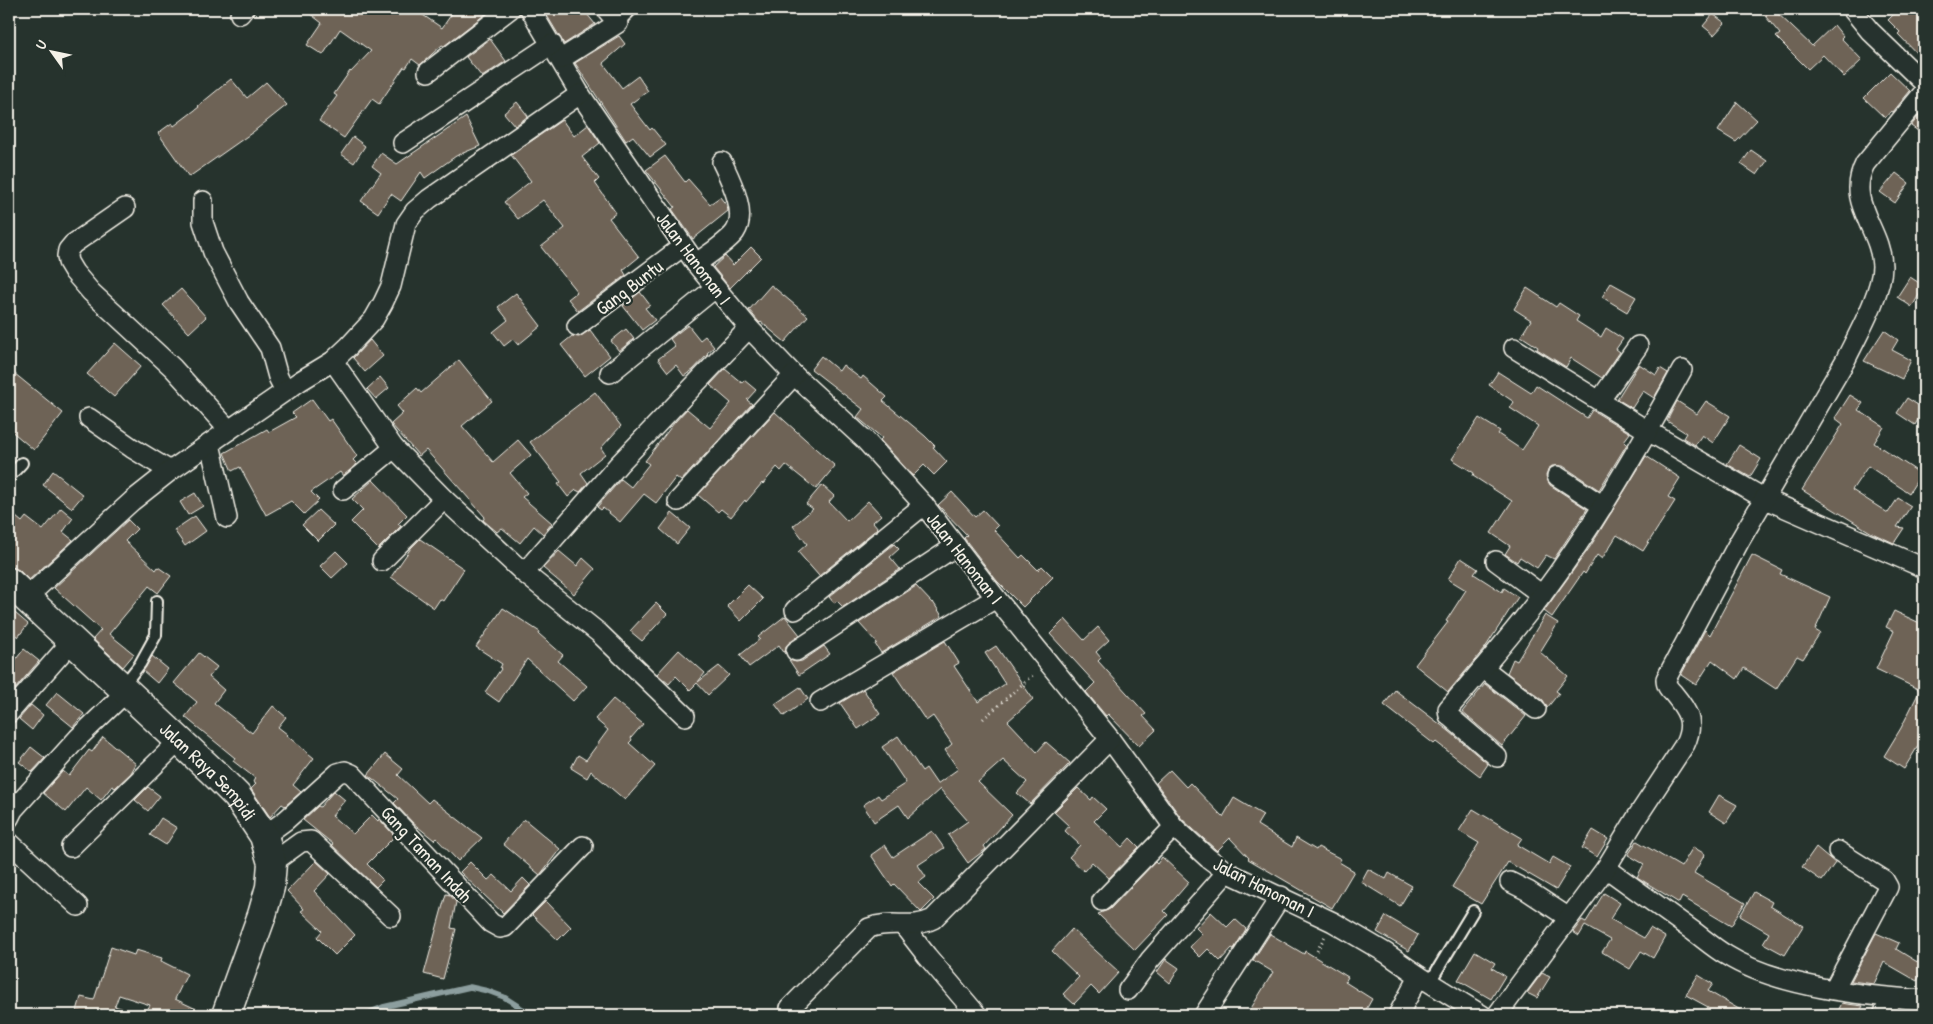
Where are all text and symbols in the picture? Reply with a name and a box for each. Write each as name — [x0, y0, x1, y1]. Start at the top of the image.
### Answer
north arrow — [28, 28, 78, 78]
text: U — [31, 36, 51, 53]
street label: Jalan Hanoman I — [650, 206, 738, 310]
street label: Gang Buntu — [590, 253, 668, 321]
street label: Jalan Hanoman I — [921, 507, 1009, 609]
street label: Jalan Raya Sempidi — [154, 716, 263, 826]
street label: Gang Taman Indah — [375, 800, 479, 908]
street label: Jalan Hanoman I — [1209, 850, 1319, 924]

